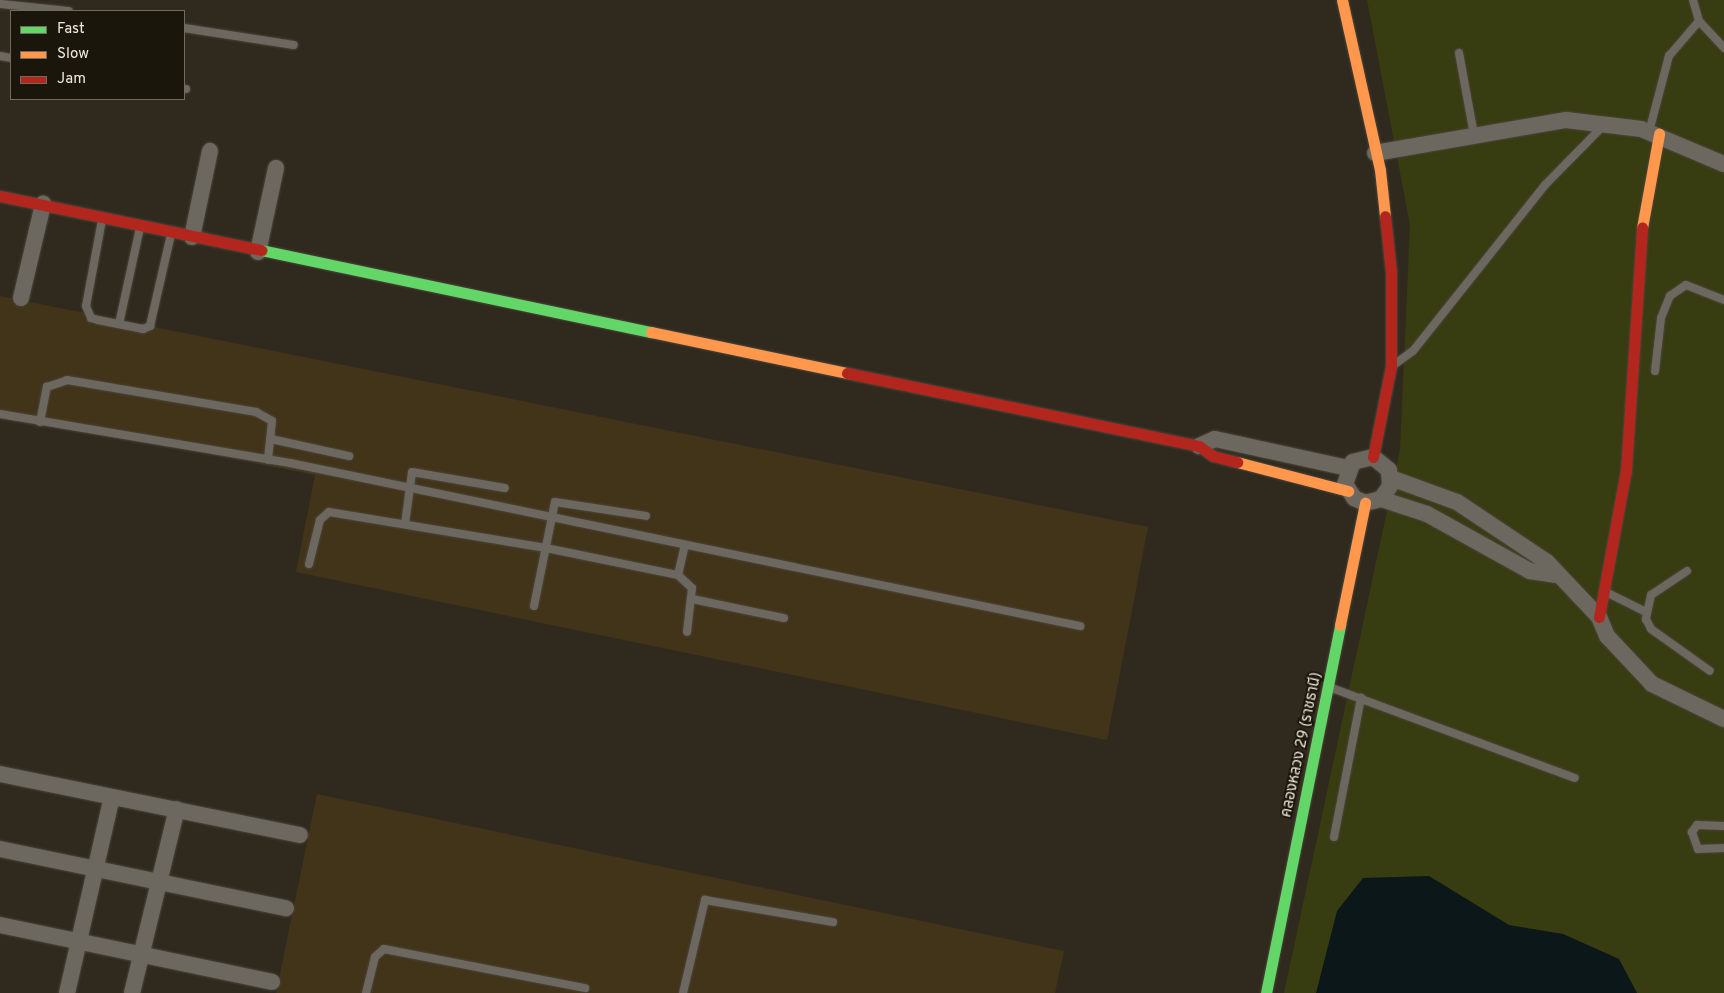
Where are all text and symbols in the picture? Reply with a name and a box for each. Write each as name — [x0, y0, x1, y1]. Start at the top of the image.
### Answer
legend — [10, 10, 185, 100]
text: Fast — [57, 20, 85, 39]
text: Slow — [57, 45, 89, 64]
text: Jam — [57, 70, 86, 89]
street label: คลองหลวง 29 (ราชธานี) — [1278, 671, 1326, 819]

